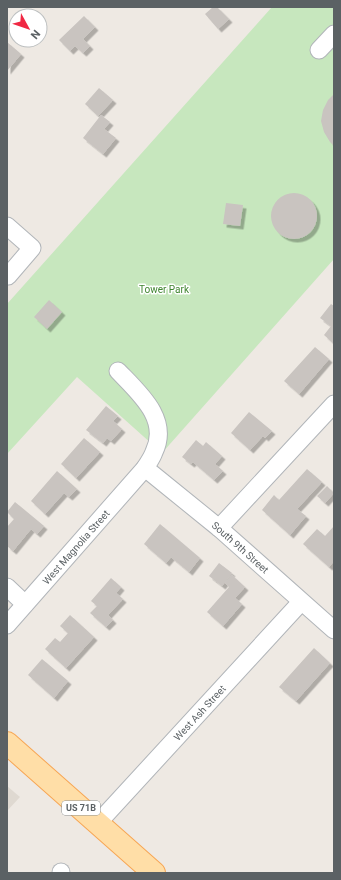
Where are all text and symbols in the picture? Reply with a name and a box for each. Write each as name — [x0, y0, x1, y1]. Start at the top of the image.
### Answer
north arrow — [8, 8, 48, 48]
text: N — [28, 27, 43, 41]
park label: Tower Park — [139, 284, 190, 295]
street label: West Magnolia Street — [40, 507, 111, 586]
street label: South 9th Street — [210, 519, 271, 575]
street label: West Ash Street — [171, 683, 228, 742]
road number: US 71B — [62, 801, 100, 815]

